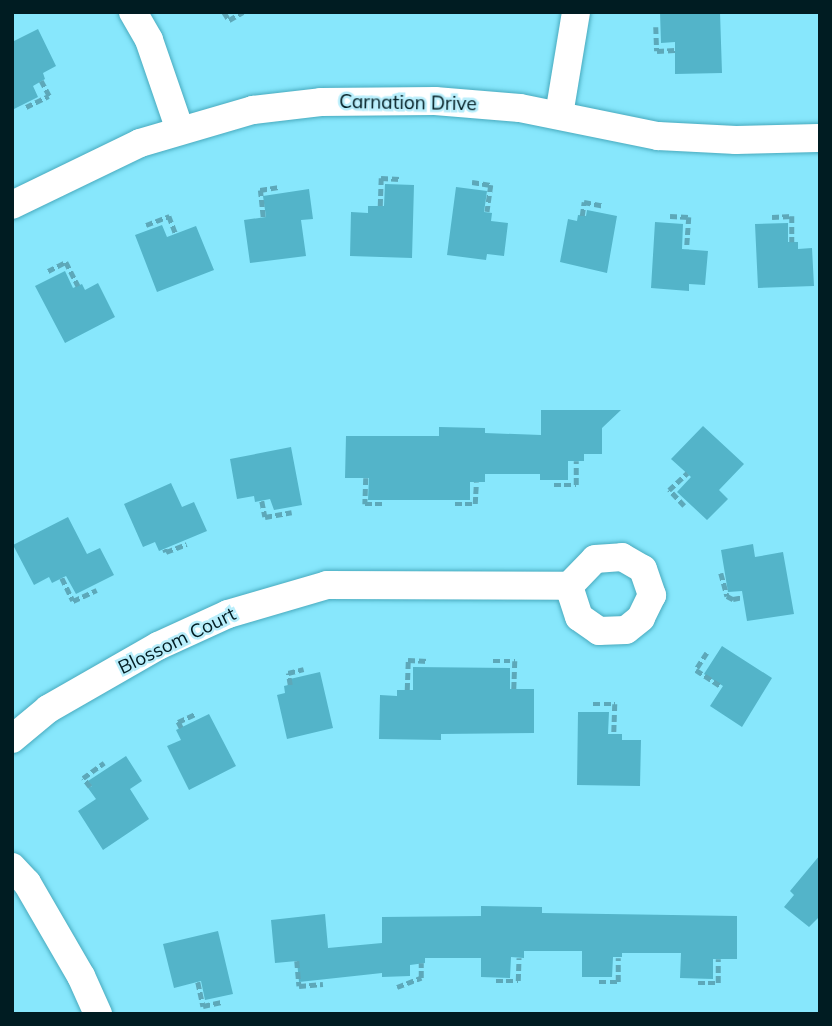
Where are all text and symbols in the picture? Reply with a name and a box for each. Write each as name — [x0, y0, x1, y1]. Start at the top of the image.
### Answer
street label: Carnation Drive — [339, 90, 477, 116]
street label: Blossom Court — [115, 603, 239, 679]

